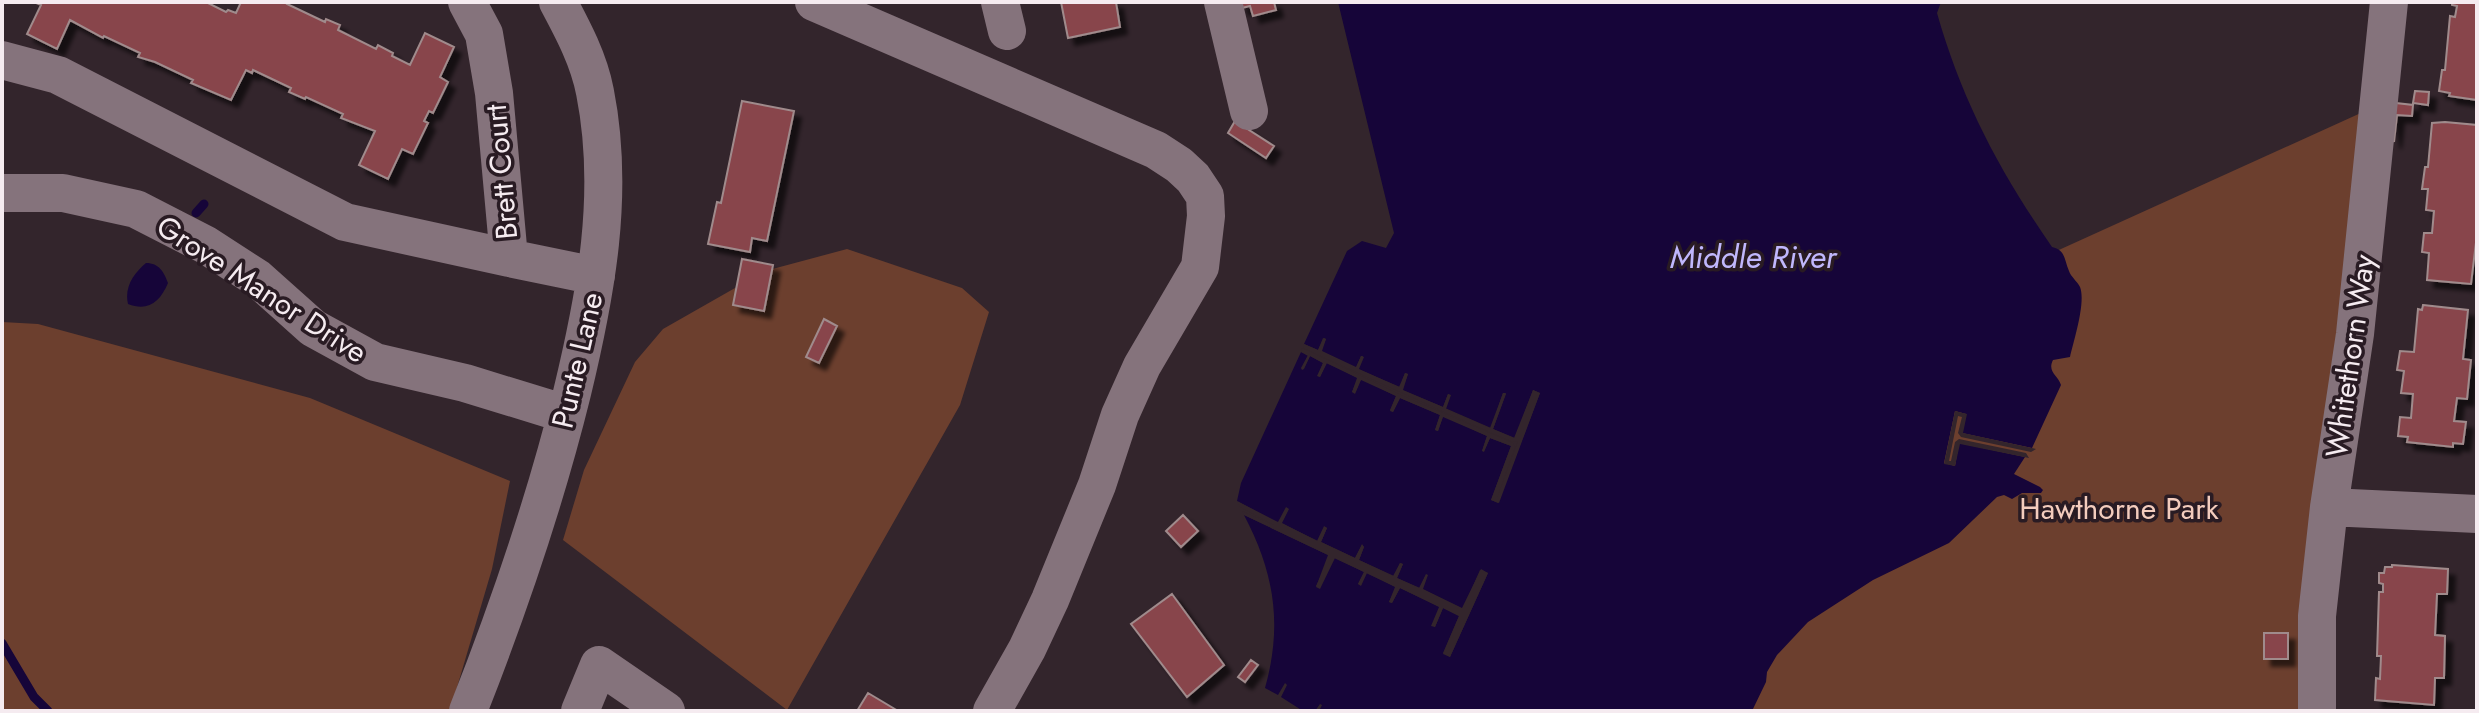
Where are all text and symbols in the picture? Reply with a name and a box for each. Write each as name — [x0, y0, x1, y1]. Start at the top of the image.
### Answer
street label: Brett Court — [474, 102, 528, 241]
street label: Grove Manor Drive — [148, 205, 376, 373]
water label: Middle River — [1670, 234, 1839, 280]
street label: Whitethorn Way — [2314, 251, 2386, 460]
street label: Punte Lane — [541, 288, 613, 432]
park label: Hawthorne Park — [2019, 487, 2219, 530]

